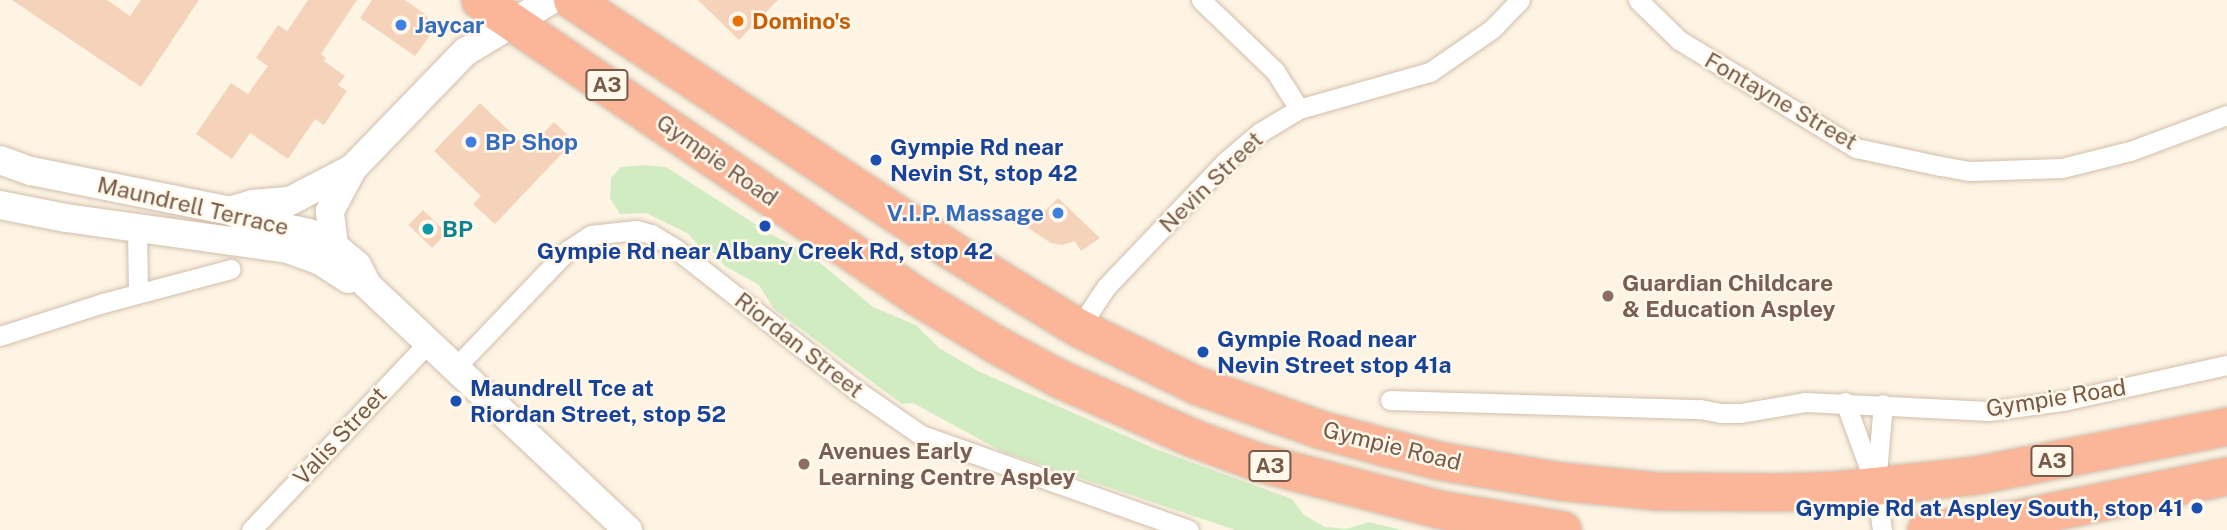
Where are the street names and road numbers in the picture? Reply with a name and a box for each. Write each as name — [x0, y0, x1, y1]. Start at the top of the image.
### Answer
street label: Fontayne Street — [1700, 46, 1862, 156]
road number: A3 — [584, 68, 630, 102]
street label: Gympie Road — [651, 108, 783, 212]
street label: Nevin Street — [1153, 126, 1269, 238]
street label: Maundrell Terrace — [95, 171, 291, 241]
street label: Riordan Street — [729, 286, 869, 404]
street label: Gympie Road — [1984, 373, 2128, 423]
street label: Valis Street — [288, 381, 392, 491]
street label: Gympie Road — [1320, 415, 1464, 477]
road number: A3 — [2029, 444, 2075, 478]
road number: A3 — [1247, 448, 1293, 484]

